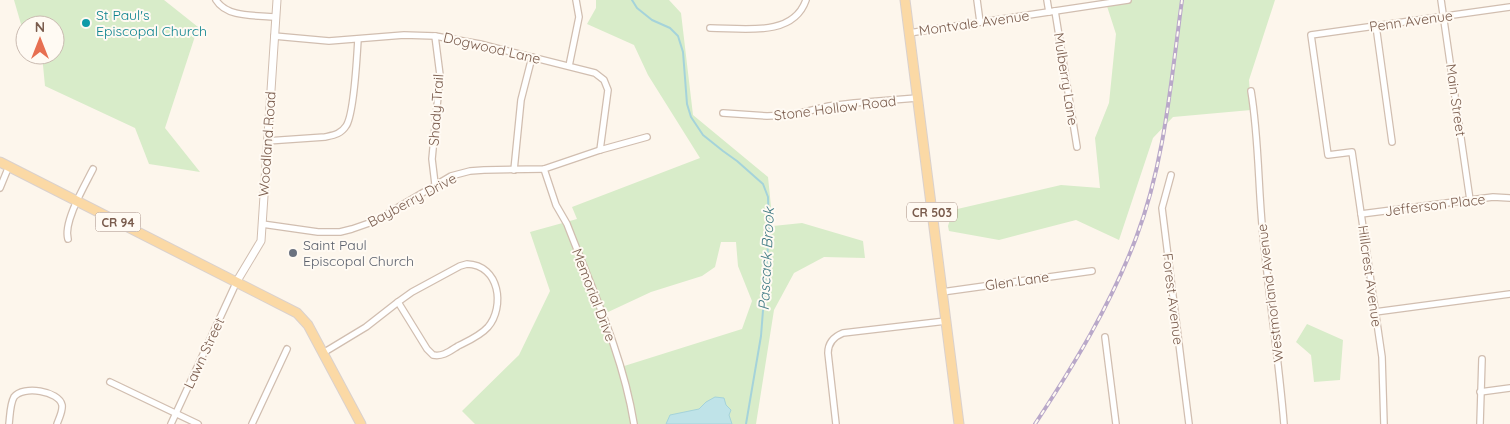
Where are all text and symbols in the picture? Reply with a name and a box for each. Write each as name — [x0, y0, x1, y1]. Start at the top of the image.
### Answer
place label: St Paul's Episcopal Church — [96, 6, 207, 40]
street label: Montvale Avenue — [918, 6, 1031, 40]
street label: Penn Avenue — [1368, 6, 1454, 36]
north arrow — [15, 15, 65, 65]
marker: St Paul's Episcopal Church — [80, 17, 92, 29]
text: N — [35, 18, 45, 36]
street label: Dogwood Lane — [442, 28, 542, 68]
street label: Mulberry Lane — [1050, 31, 1082, 127]
street label: Main Street — [1442, 62, 1470, 138]
street label: Shady Trail — [425, 73, 447, 147]
street label: Woodland Road — [254, 91, 280, 197]
street label: Stone Hollow Road — [773, 92, 897, 124]
street label: Bayberry Drive — [364, 169, 460, 231]
street label: Jefferson Place — [1384, 190, 1487, 220]
road number: CR 503 — [907, 202, 957, 222]
water label: Pascack Brook — [754, 205, 778, 311]
road number: CR 94 — [96, 212, 140, 232]
street label: Westmorland Avenue — [1253, 223, 1287, 363]
street label: Hillcrest Avenue — [1354, 224, 1386, 328]
place label: Saint Paul Episcopal Church — [303, 236, 414, 270]
street label: Memorial Drive — [568, 246, 620, 344]
marker: Saint Paul Episcopal Church — [287, 247, 299, 259]
street label: Forest Avenue — [1158, 252, 1188, 346]
street label: Glen Lane — [984, 268, 1050, 294]
street label: Lawn Street — [180, 314, 228, 391]

